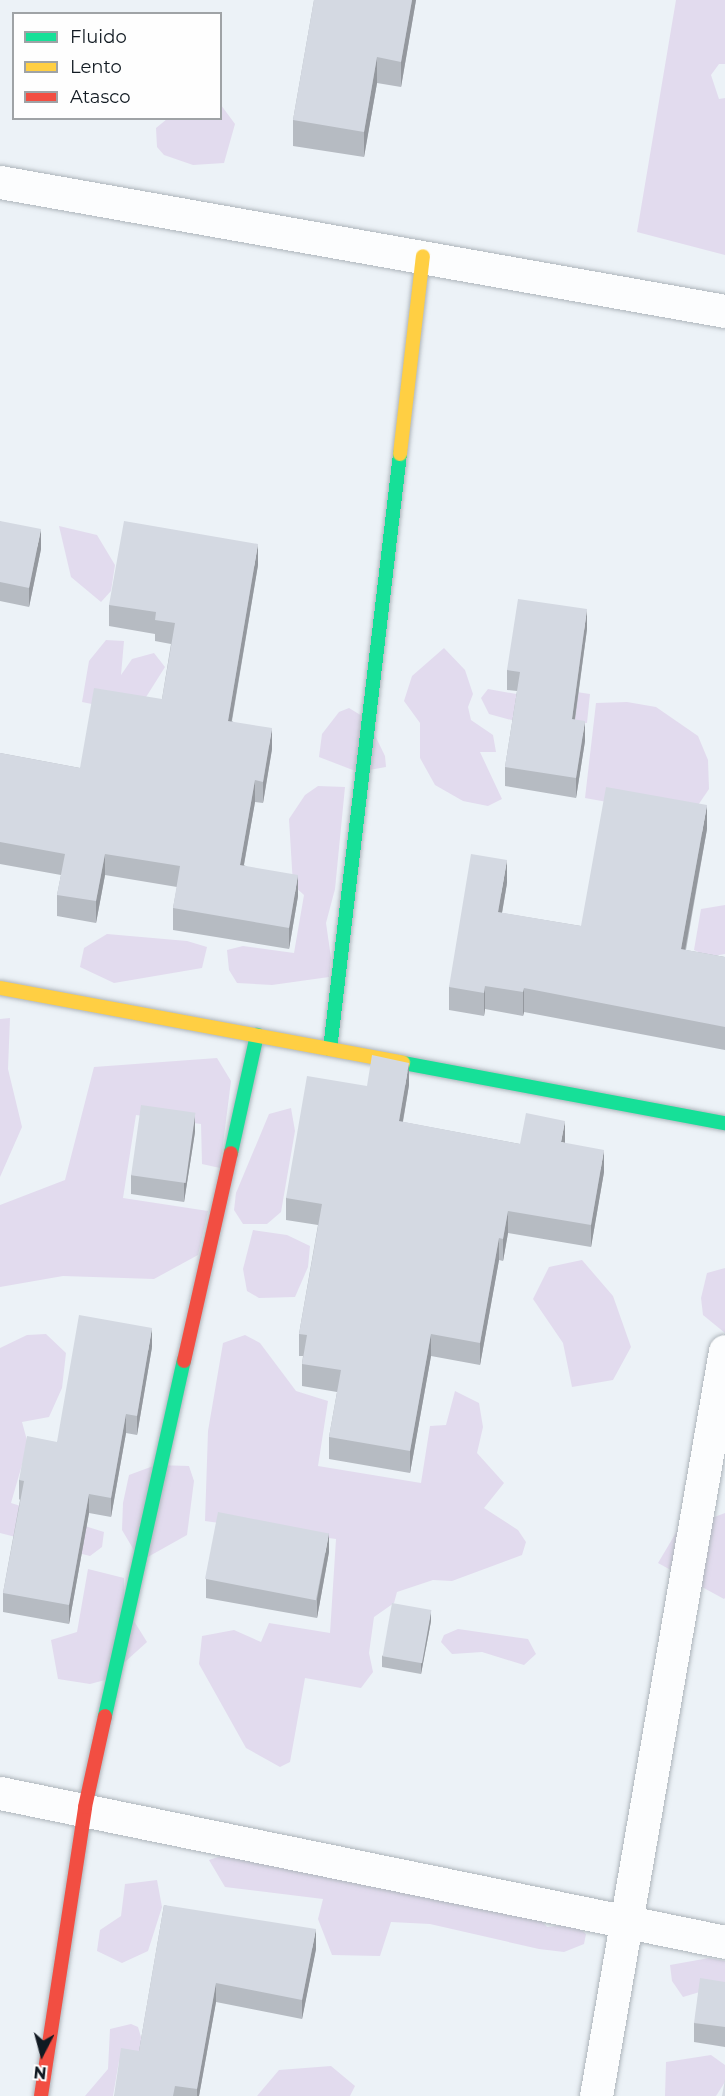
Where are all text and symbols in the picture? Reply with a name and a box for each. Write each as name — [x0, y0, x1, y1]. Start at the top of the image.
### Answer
legend — [12, 12, 222, 120]
text: Fluido — [70, 26, 127, 48]
text: Lento — [70, 56, 122, 78]
text: Atasco — [70, 86, 130, 108]
north arrow — [12, 2024, 72, 2084]
text: N — [33, 2062, 47, 2083]

